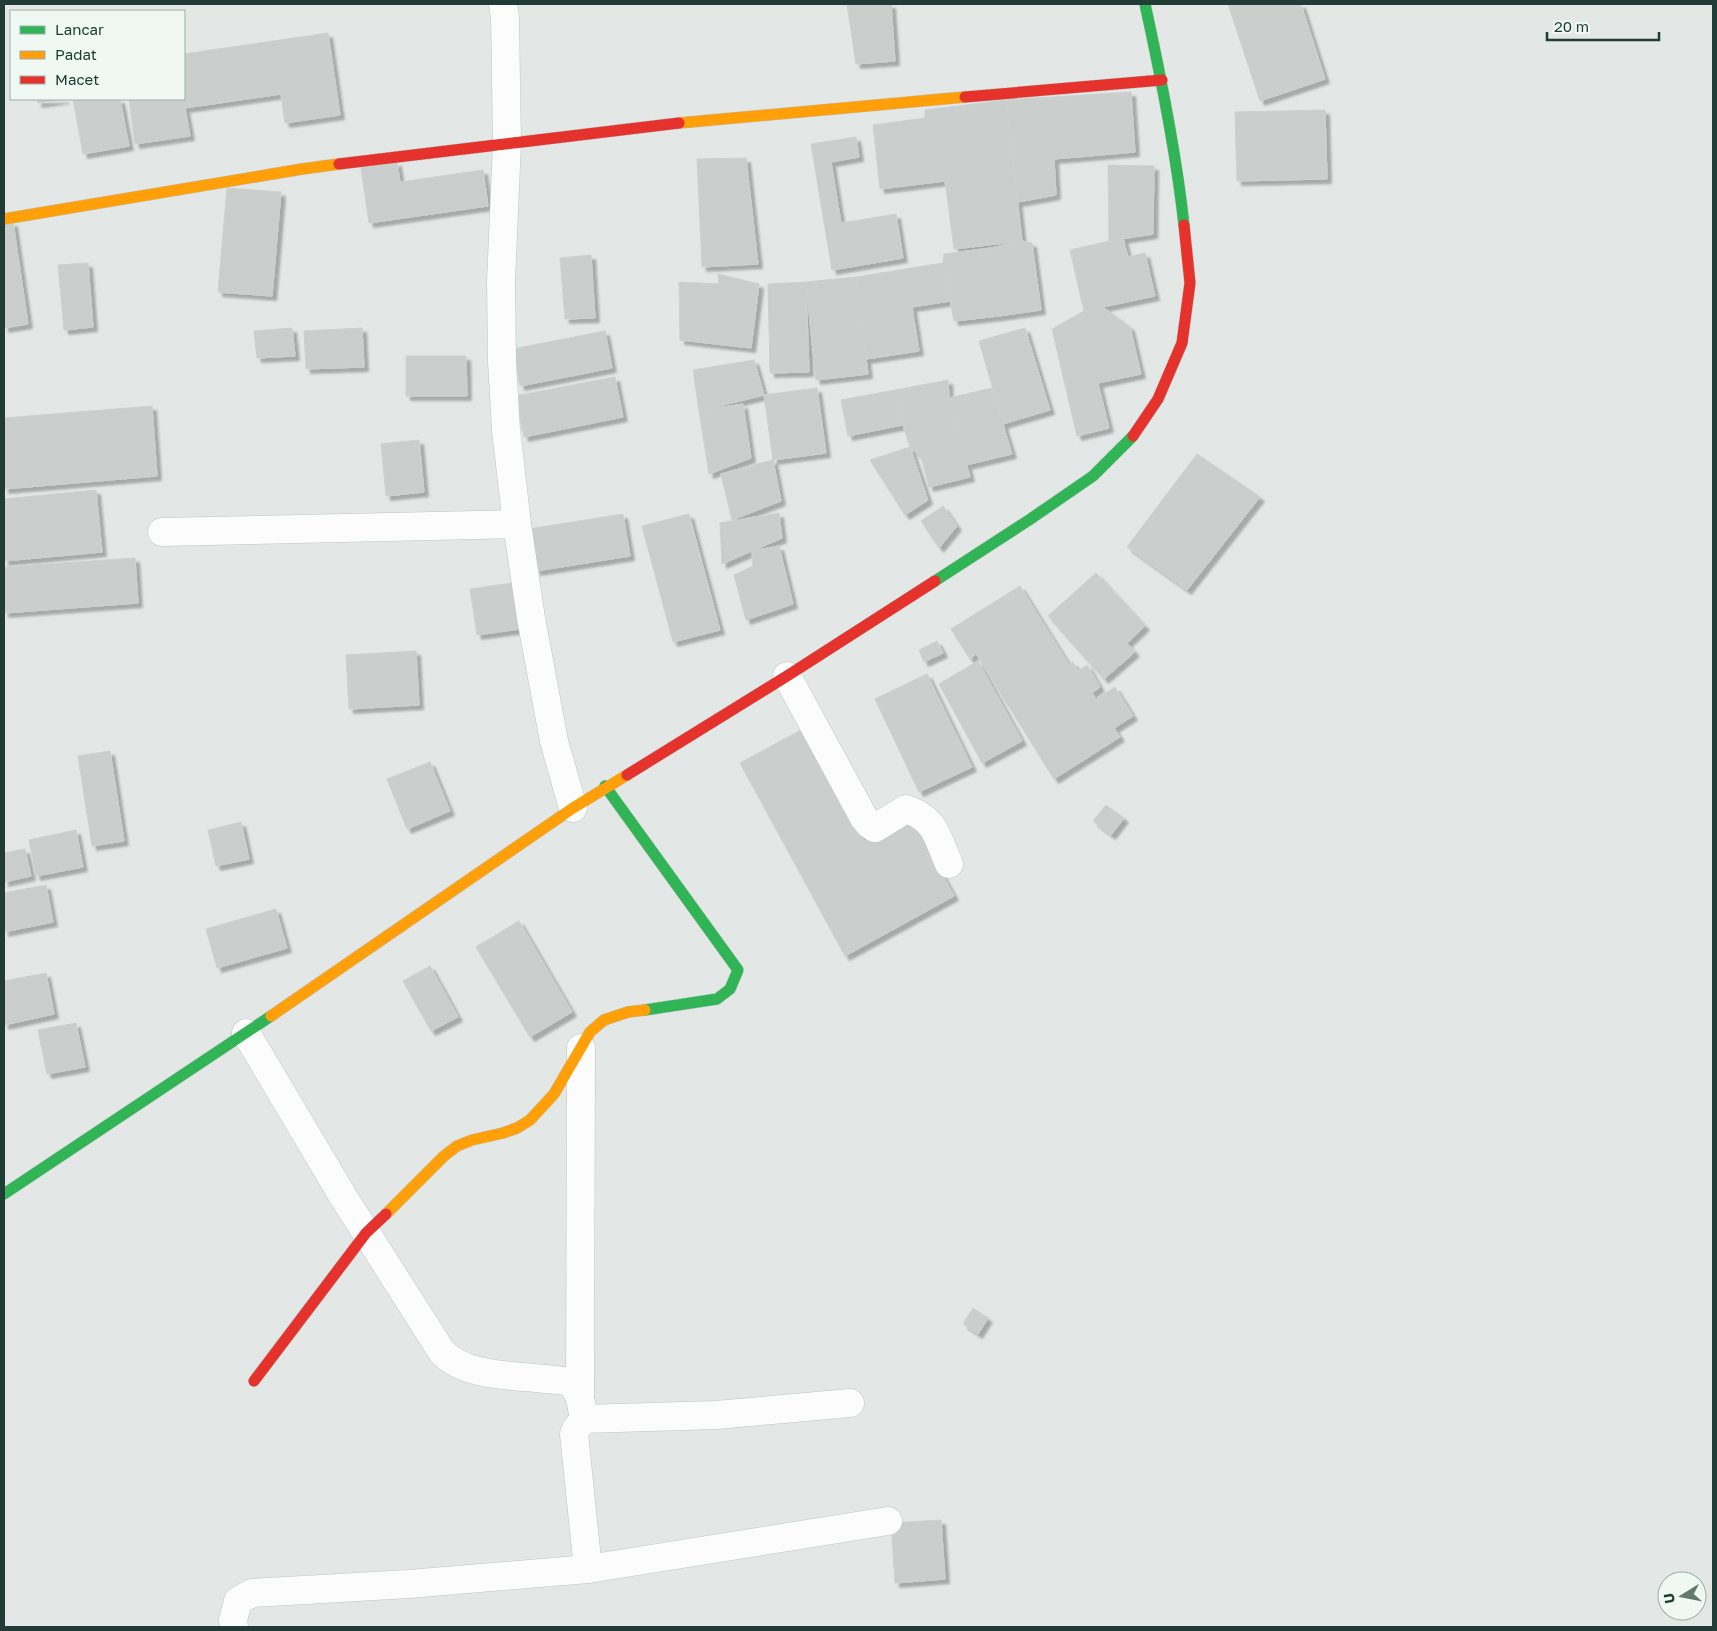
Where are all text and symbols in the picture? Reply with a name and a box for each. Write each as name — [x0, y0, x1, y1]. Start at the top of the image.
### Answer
legend — [10, 10, 185, 100]
scale bar — [1547, 10, 1660, 42]
text: 20 m — [1554, 17, 1589, 35]
text: Lancar — [55, 20, 104, 38]
text: Padat — [55, 45, 97, 63]
text: Macet — [55, 70, 99, 88]
north arrow — [1657, 1571, 1707, 1621]
text: U — [1659, 1592, 1678, 1605]

